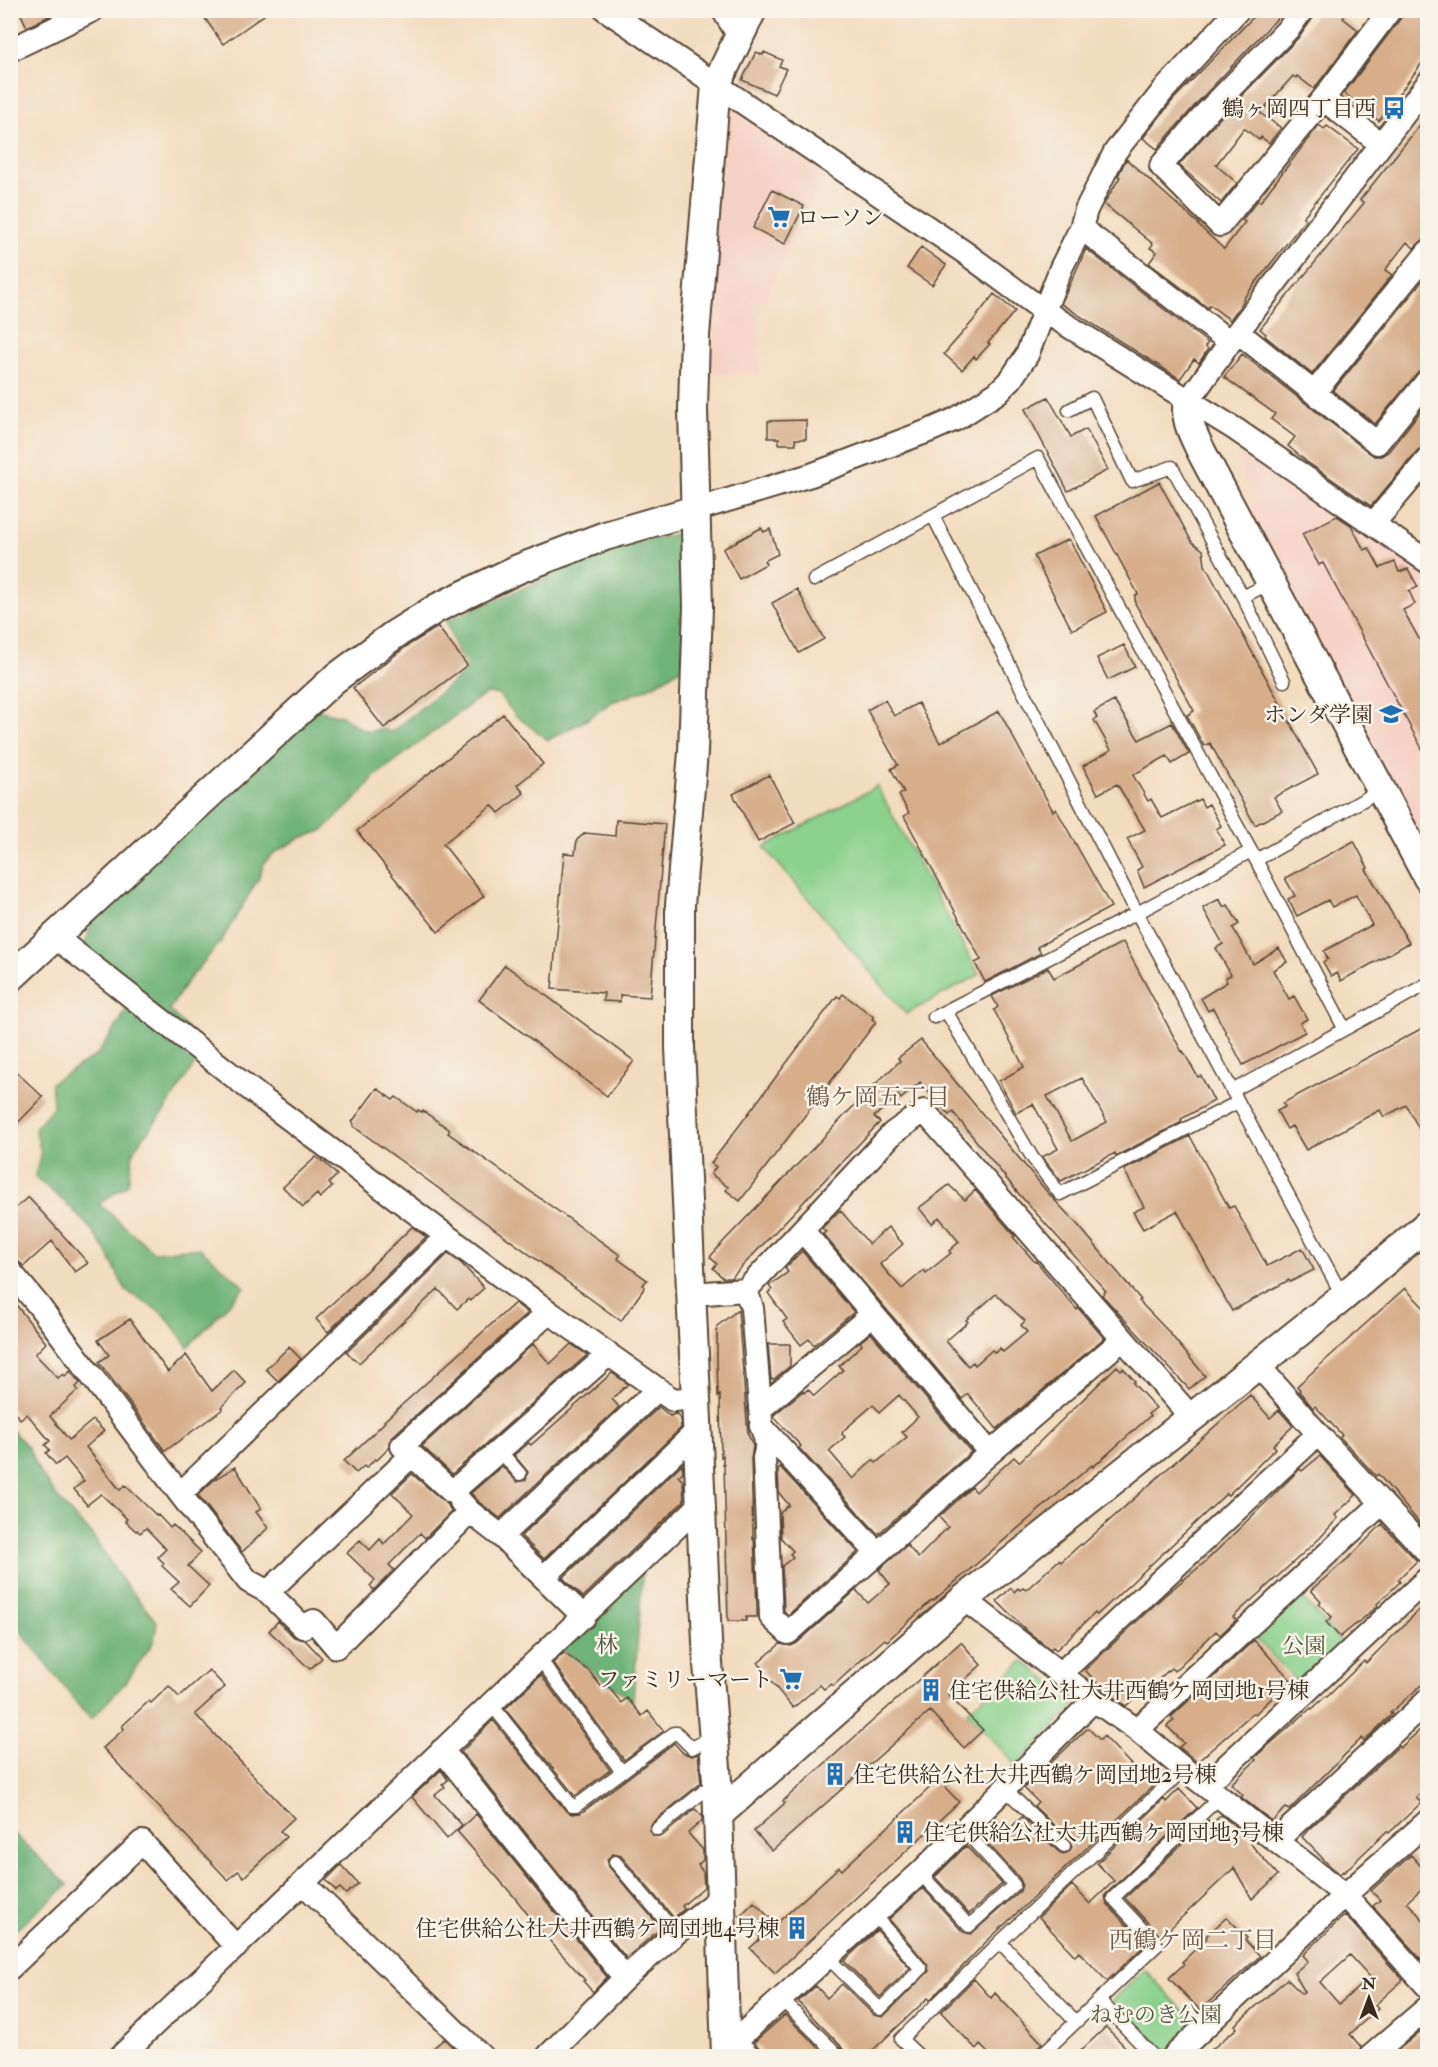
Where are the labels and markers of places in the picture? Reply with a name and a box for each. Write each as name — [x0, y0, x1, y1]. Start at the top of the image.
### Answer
place label: 鶴ヶ岡四丁目西 — [1222, 95, 1376, 123]
bus stop icon: 鶴ヶ岡四丁目西 — [1381, 95, 1407, 121]
supermarket icon: ローソン — [766, 204, 792, 230]
place label: ローソン — [797, 204, 884, 232]
place label: ホンダ学園 — [1264, 701, 1373, 729]
school or university icon: ホンダ学園 — [1378, 701, 1404, 727]
place label: ファミリーマート — [597, 1666, 773, 1694]
supermarket icon: ファミリーマート — [778, 1666, 804, 1692]
building icon: 住宅供給公社大井西鶴ケ岡団地1号棟 — [918, 1677, 944, 1703]
place label: 住宅供給公社大井西鶴ケ岡団地1号棟 — [949, 1677, 1309, 1705]
building icon: 住宅供給公社大井西鶴ケ岡団地2号棟 — [822, 1761, 848, 1787]
place label: 住宅供給公社大井西鶴ケ岡団地2号棟 — [853, 1761, 1216, 1789]
building icon: 住宅供給公社大井西鶴ケ岡団地3号棟 — [892, 1819, 918, 1845]
place label: 住宅供給公社大井西鶴ケ岡団地3号棟 — [923, 1819, 1283, 1847]
place label: 住宅供給公社大井西鶴ケ岡団地4号棟 — [415, 1915, 779, 1943]
building icon: 住宅供給公社大井西鶴ケ岡団地4号棟 — [784, 1915, 810, 1941]

